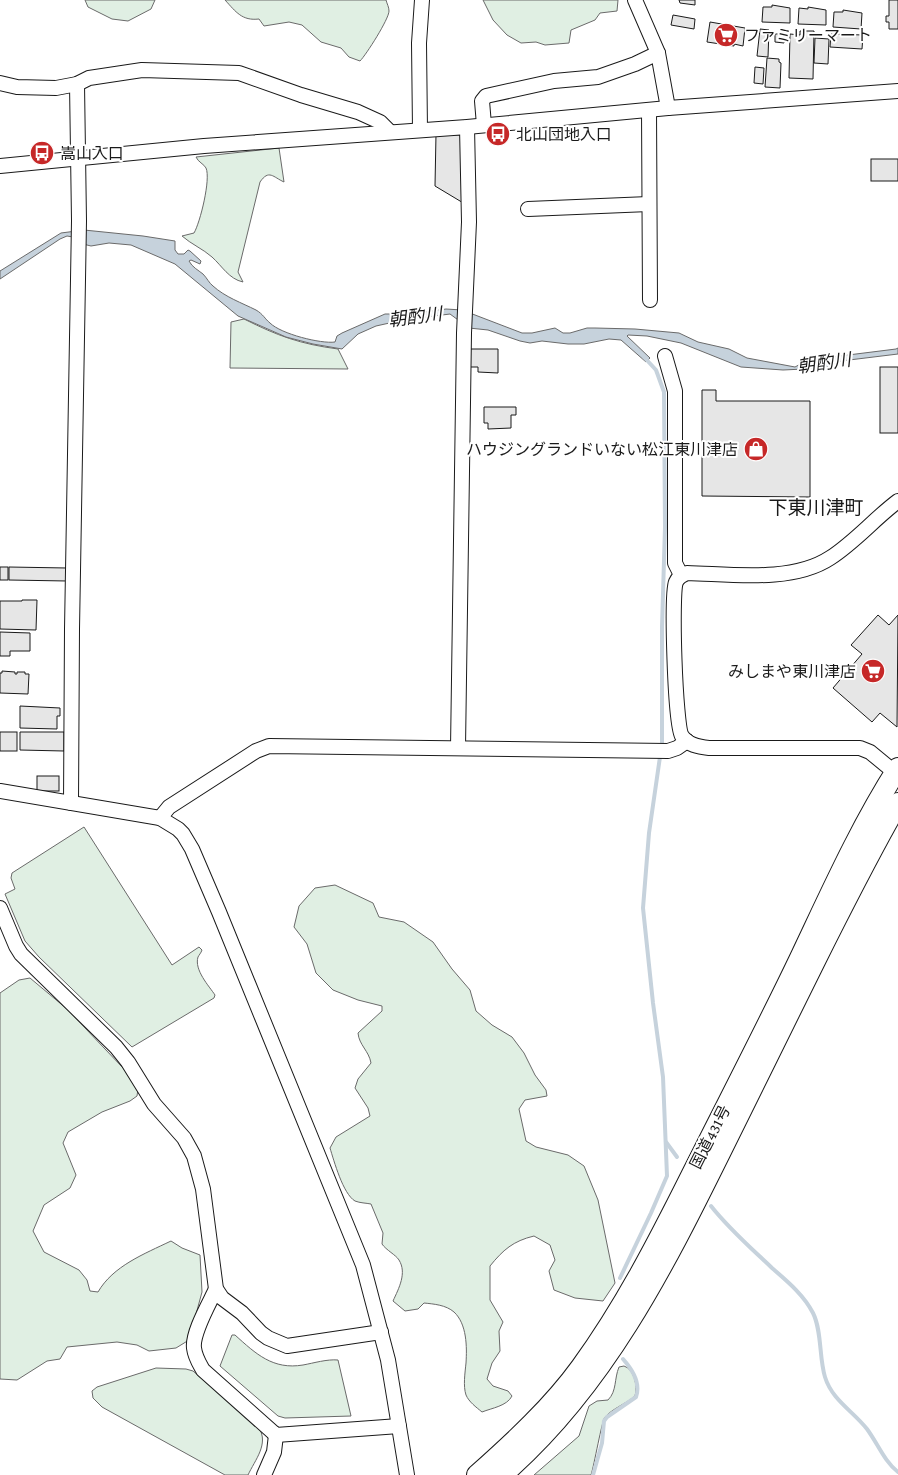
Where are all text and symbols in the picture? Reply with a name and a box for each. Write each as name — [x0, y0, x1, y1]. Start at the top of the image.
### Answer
supermarket icon: ファミリーマート — [713, 22, 739, 48]
place label: ファミリーマート — [744, 27, 872, 44]
bus stop icon: 北山団地入口 — [485, 121, 511, 147]
place label: 北山団地入口 — [516, 126, 612, 143]
bus stop icon: 嵩山入口 — [29, 140, 55, 166]
place label: 嵩山入口 — [60, 145, 124, 162]
water label: 朝酌川 — [387, 304, 445, 330]
water label: 朝酌川 — [796, 349, 854, 377]
shop icon: ハウジングランドいない松江東川津店 — [743, 436, 769, 462]
place label: ハウジングランドいない松江東川津店 — [466, 441, 738, 458]
district label: 下東川津町 — [768, 497, 864, 518]
supermarket icon: みしまや東川津店 — [860, 658, 886, 684]
place label: みしまや東川津店 — [728, 663, 856, 680]
street label: 国道431号 — [687, 1102, 733, 1172]

